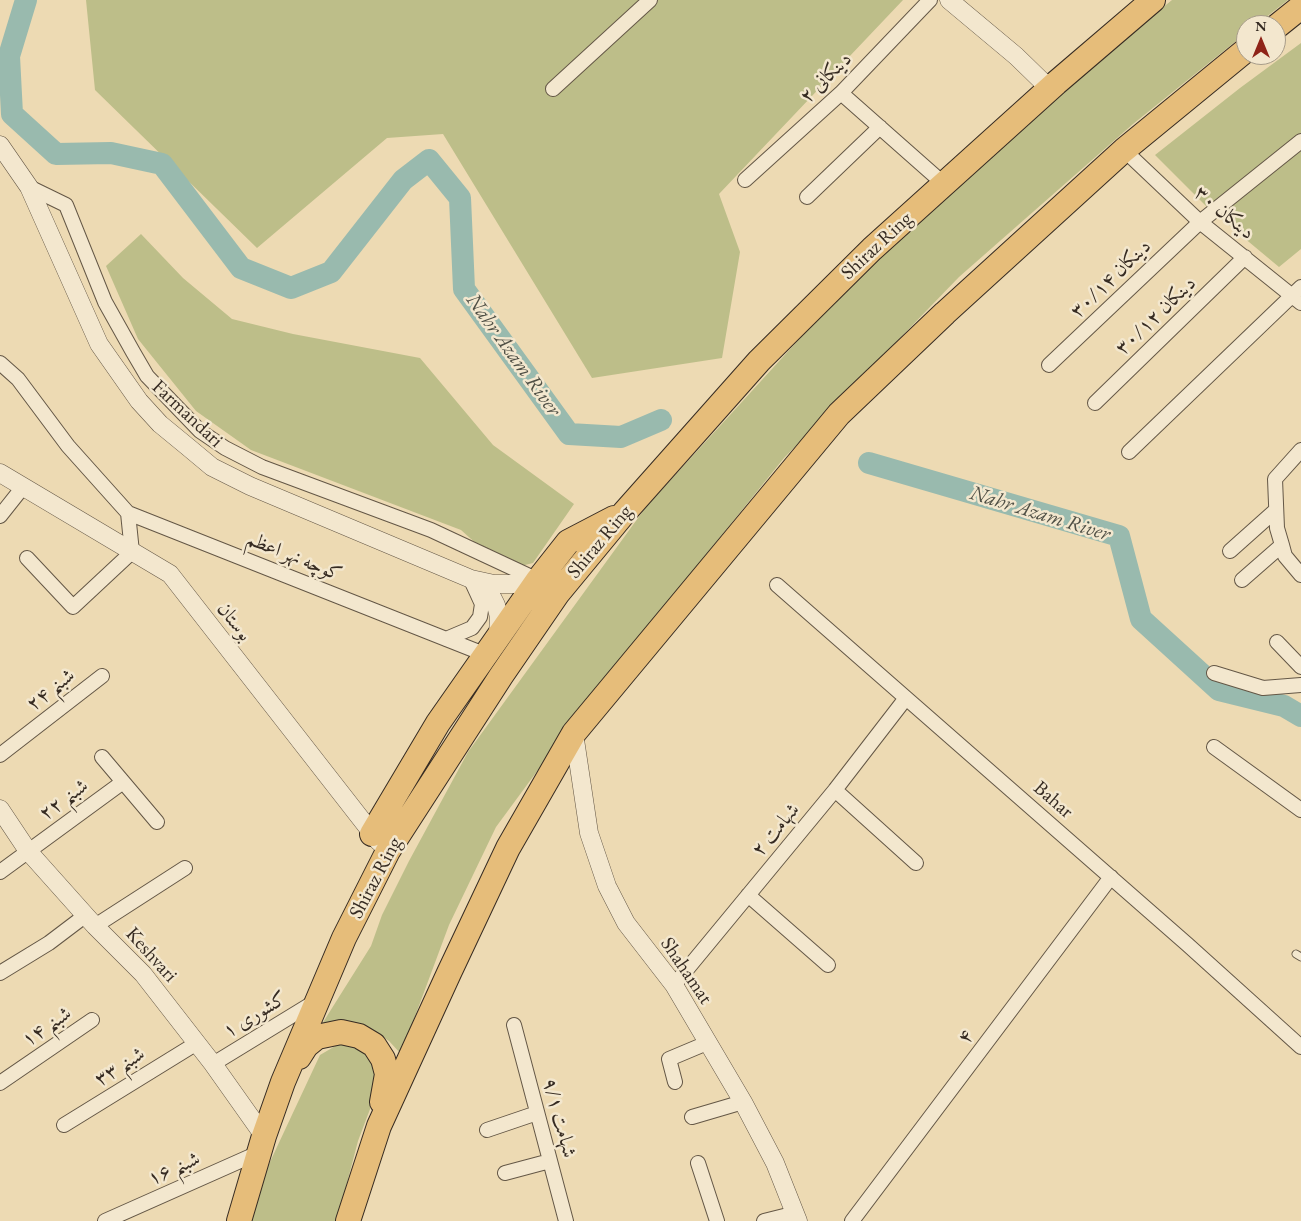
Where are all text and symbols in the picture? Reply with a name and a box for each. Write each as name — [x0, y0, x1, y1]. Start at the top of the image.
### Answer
north arrow — [1236, 15, 1286, 65]
text: N — [1255, 17, 1267, 35]
street label: ۲ دینکانی — [795, 48, 857, 108]
street label: ۳۰ دینکان — [1189, 181, 1259, 245]
street label: Shiraz Ring — [836, 207, 918, 285]
street label: ۳۰/۱۴ دینکان — [1066, 235, 1156, 323]
street label: ۳۰/۱۲ دینکان — [1111, 272, 1201, 360]
water label: Nahr Azam River — [460, 289, 566, 421]
street label: Farmandari — [147, 375, 227, 453]
water label: Nahr Azam River — [967, 481, 1113, 547]
street label: Shiraz Ring — [562, 500, 638, 584]
street label: کوچه نهر اعظم — [243, 527, 345, 587]
street label: بوستان — [211, 598, 257, 646]
street label: ۲۴ شبنم — [22, 664, 80, 716]
street label: ۲۲ شبنم — [35, 774, 93, 826]
street label: Bahar — [1028, 776, 1078, 824]
street label: ۲ شهامت — [747, 799, 805, 861]
street label: Shiraz Ring — [345, 833, 407, 923]
street label: Keshvari — [120, 923, 182, 987]
street label: Shahamat — [655, 933, 717, 1009]
street label: ۱ کشوری — [219, 987, 291, 1043]
street label: ۱۴ شبنم — [18, 1002, 76, 1052]
street label: ۴ — [953, 1025, 979, 1049]
street label: ۳۳ شبنم — [90, 1042, 150, 1092]
street label: ۹/۱ شهامت — [537, 1076, 581, 1160]
street label: ۱۶ شبنم — [144, 1147, 204, 1191]

